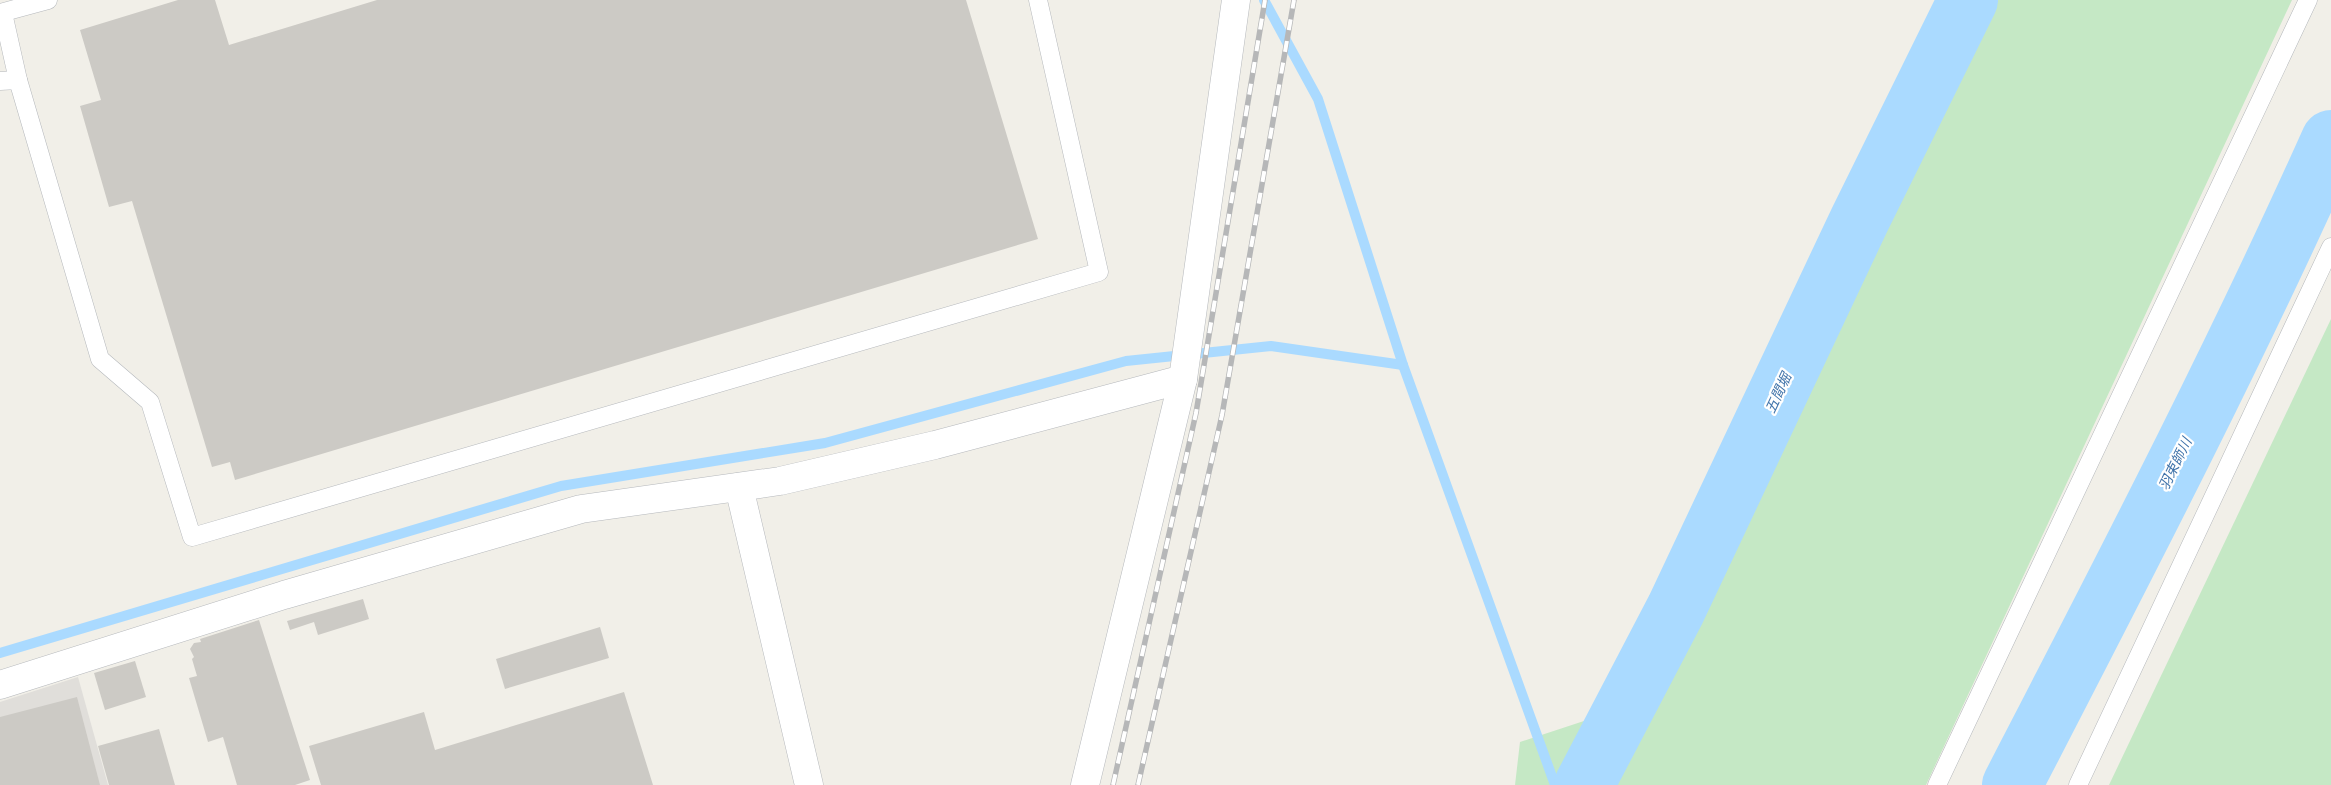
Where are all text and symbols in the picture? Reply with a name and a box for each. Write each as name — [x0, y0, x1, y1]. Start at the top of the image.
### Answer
water label: 五間堀 — [1762, 369, 1795, 415]
water label: 羽束師川 — [2156, 434, 2195, 493]

